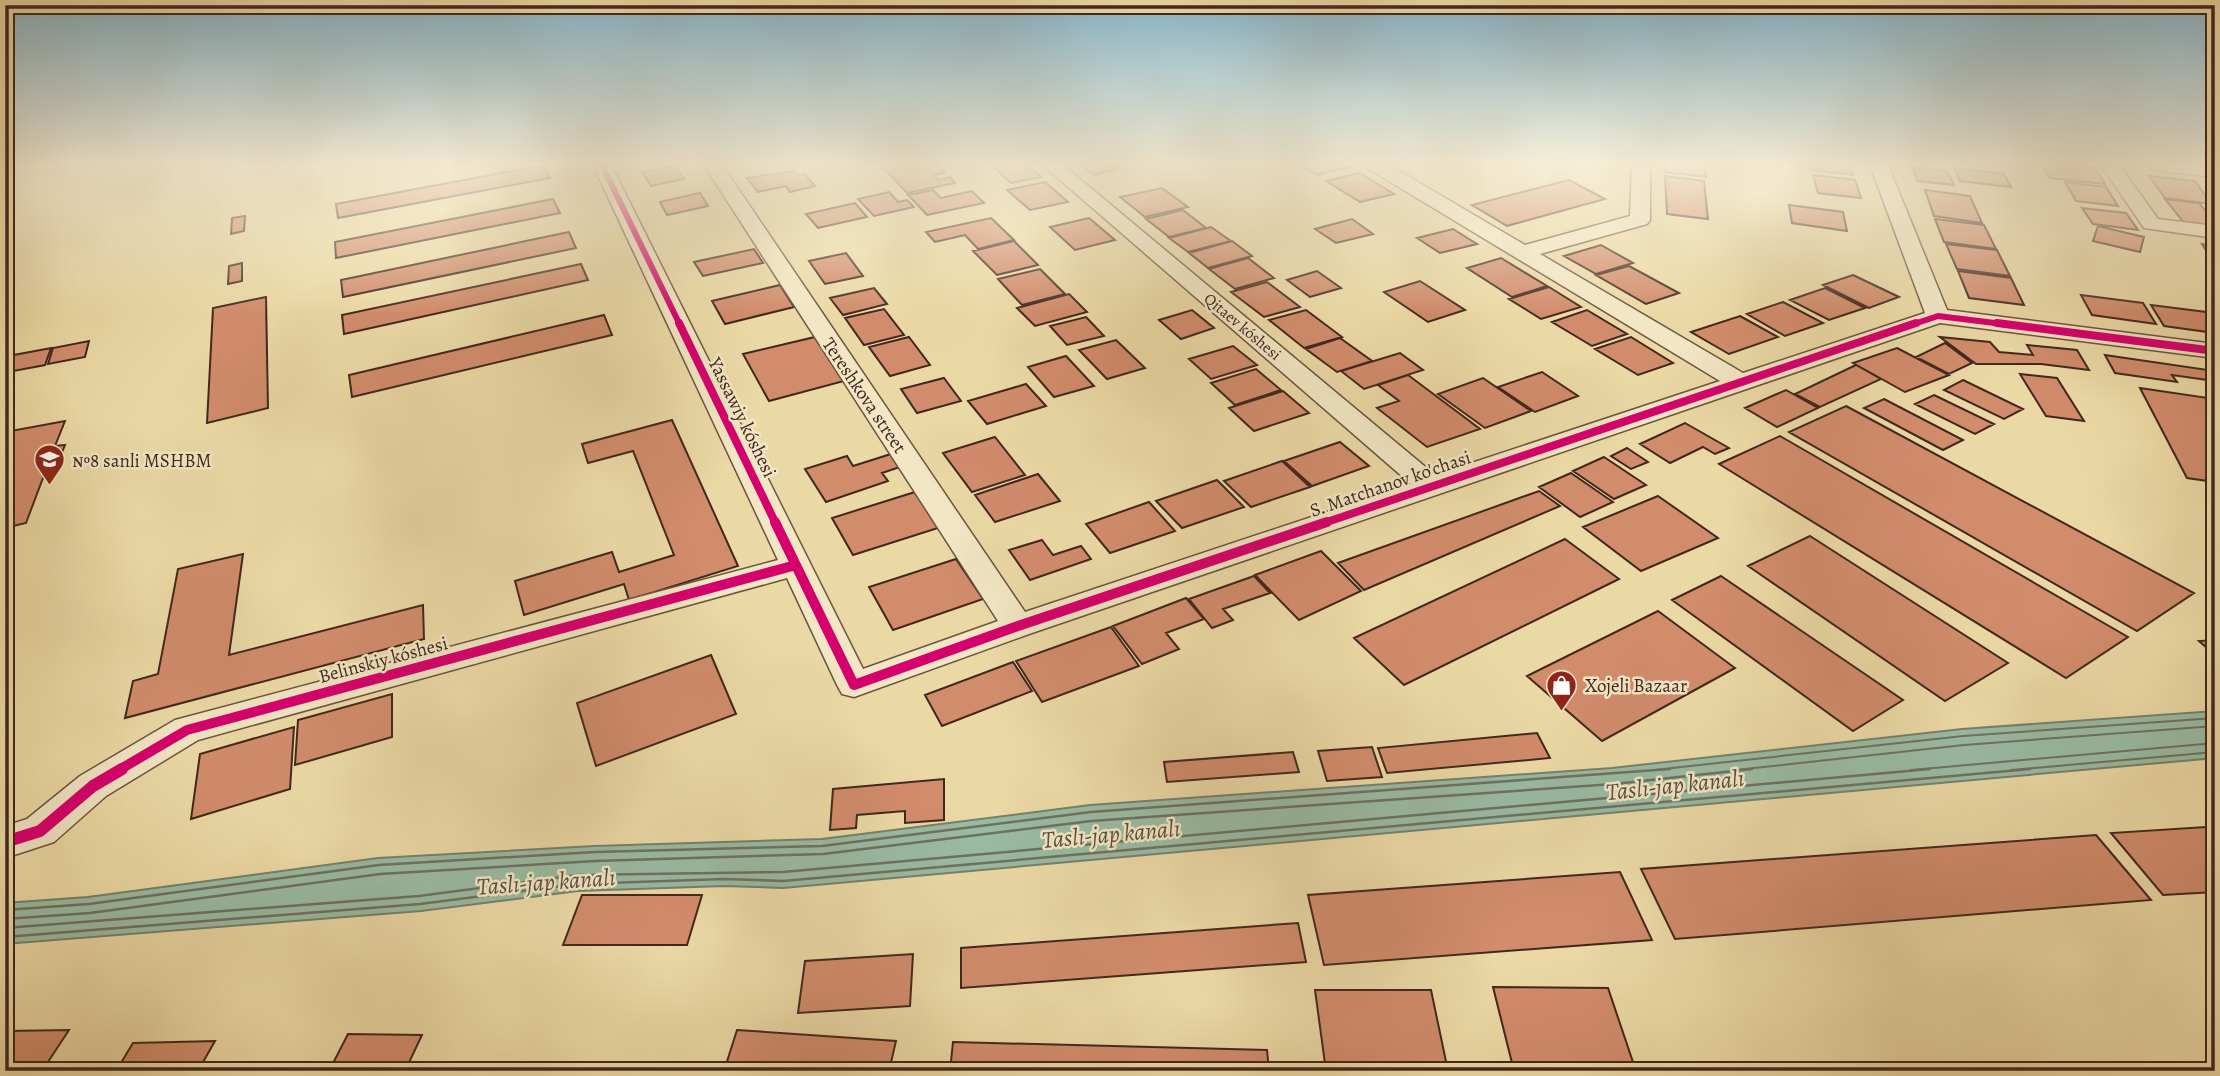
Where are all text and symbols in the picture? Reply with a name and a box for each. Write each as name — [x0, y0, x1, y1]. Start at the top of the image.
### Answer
street label: Qitaev kóshesi — [1199, 288, 1286, 366]
street label: Tereshkova street — [816, 333, 913, 459]
street label: Yassawiy kóshesi — [701, 352, 782, 482]
school or university icon: №8 sanli MSHBM — [32, 443, 66, 487]
street label: S. Matchanov ko'chasi — [1306, 444, 1474, 524]
place label: №8 sanli MSHBM — [72, 448, 212, 474]
street label: Belinskiy kóshesi — [316, 630, 451, 690]
shop icon: Xojeli Bazaar — [1545, 668, 1579, 712]
place label: Xojeli Bazaar — [1585, 673, 1687, 699]
water label: Taslı-jap kanalı — [1604, 762, 1746, 808]
water label: Taslı-jap kanalı — [1040, 812, 1182, 856]
water label: Taslı-jap kanalı — [476, 861, 616, 903]

